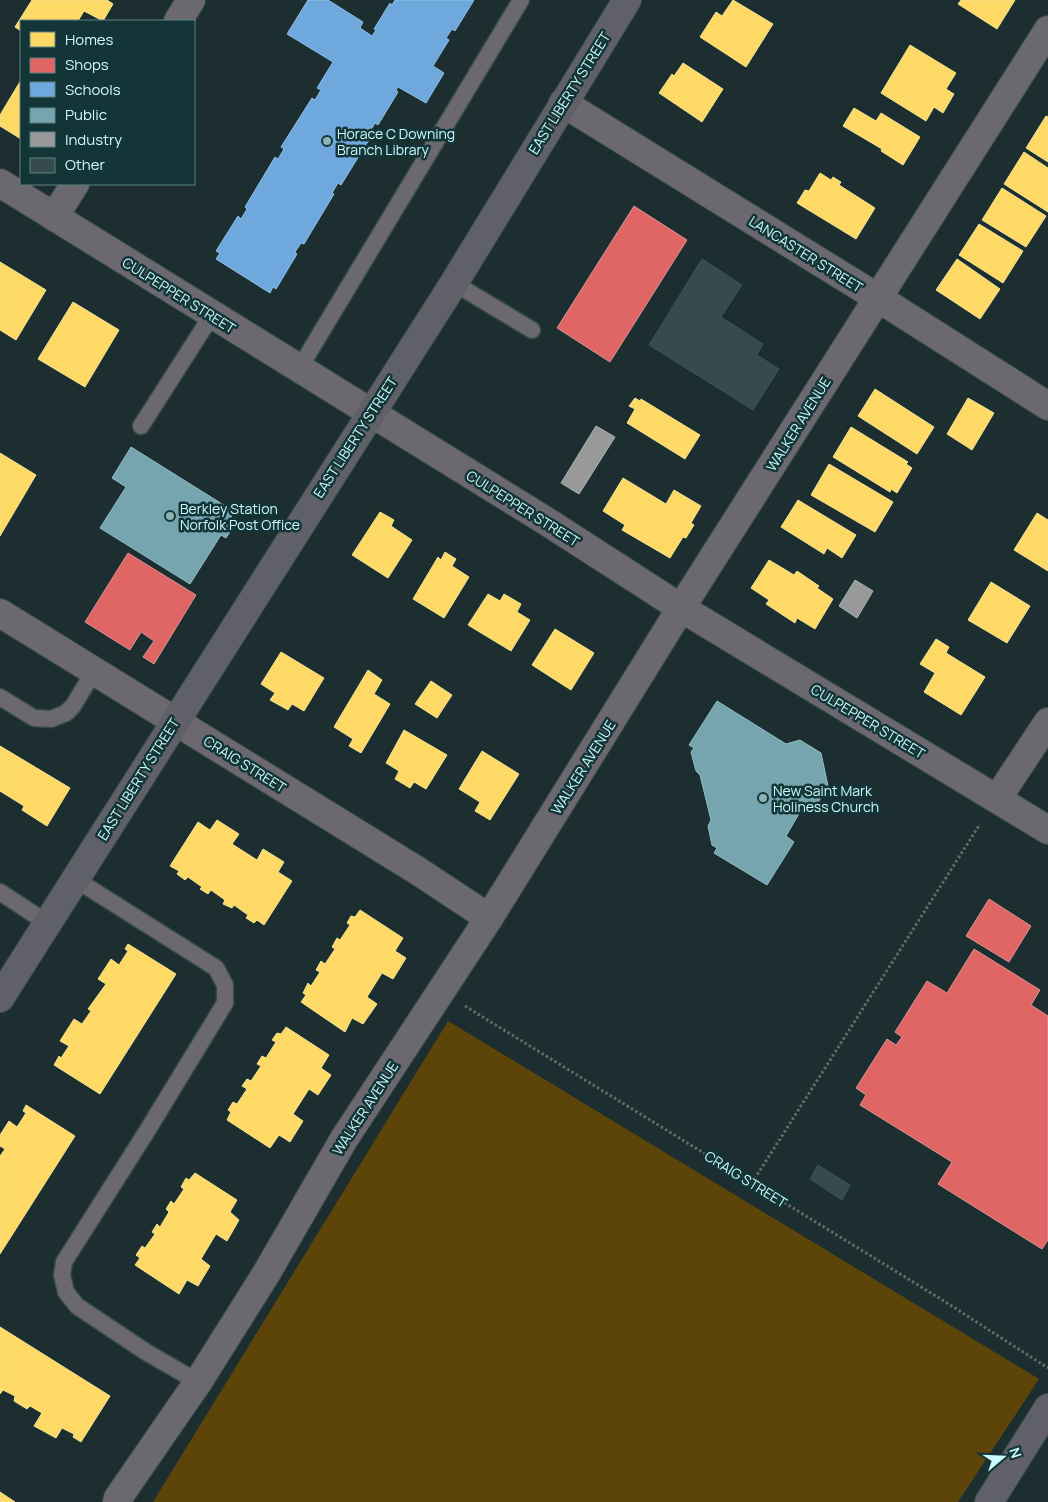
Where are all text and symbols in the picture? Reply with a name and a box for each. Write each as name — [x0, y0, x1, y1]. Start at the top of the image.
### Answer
legend — [20, 20, 195, 185]
street label: EAST LIBERTY STREET — [524, 28, 615, 158]
text: Homes — [65, 29, 114, 50]
text: Shops — [65, 54, 109, 75]
text: Schools — [65, 79, 121, 100]
text: Public — [65, 104, 107, 125]
place label: Horace C Downing Branch Library — [337, 124, 455, 159]
text: Industry — [65, 129, 122, 150]
marker: Horace C Downing Branch Library — [321, 135, 333, 147]
text: Other — [65, 154, 106, 175]
street label: LANCASTER STREET — [746, 211, 867, 297]
street label: CULPEPPER STREET — [119, 252, 240, 338]
street label: EAST LIBERTY STREET — [309, 372, 402, 501]
street label: WALKER AVENUE — [761, 373, 835, 475]
street label: CULPEPPER STREET — [463, 465, 584, 551]
place label: Berkley Station Norfolk Post Office — [180, 499, 300, 534]
marker: Berkley Station Norfolk Post Office — [164, 510, 176, 522]
street label: CULPEPPER STREET — [807, 679, 929, 763]
street label: EAST LIBERTY STREET — [93, 714, 184, 844]
street label: WALKER AVENUE — [546, 716, 620, 818]
street label: CRAIG STREET — [200, 731, 290, 797]
place label: New Saint Mark Holiness Church — [773, 781, 879, 816]
marker: New Saint Mark Holiness Church — [757, 792, 769, 804]
street label: WALKER AVENUE — [328, 1058, 402, 1158]
street label: CRAIG STREET — [701, 1146, 791, 1212]
north arrow — [978, 1432, 1028, 1482]
text: N — [1005, 1445, 1026, 1460]

